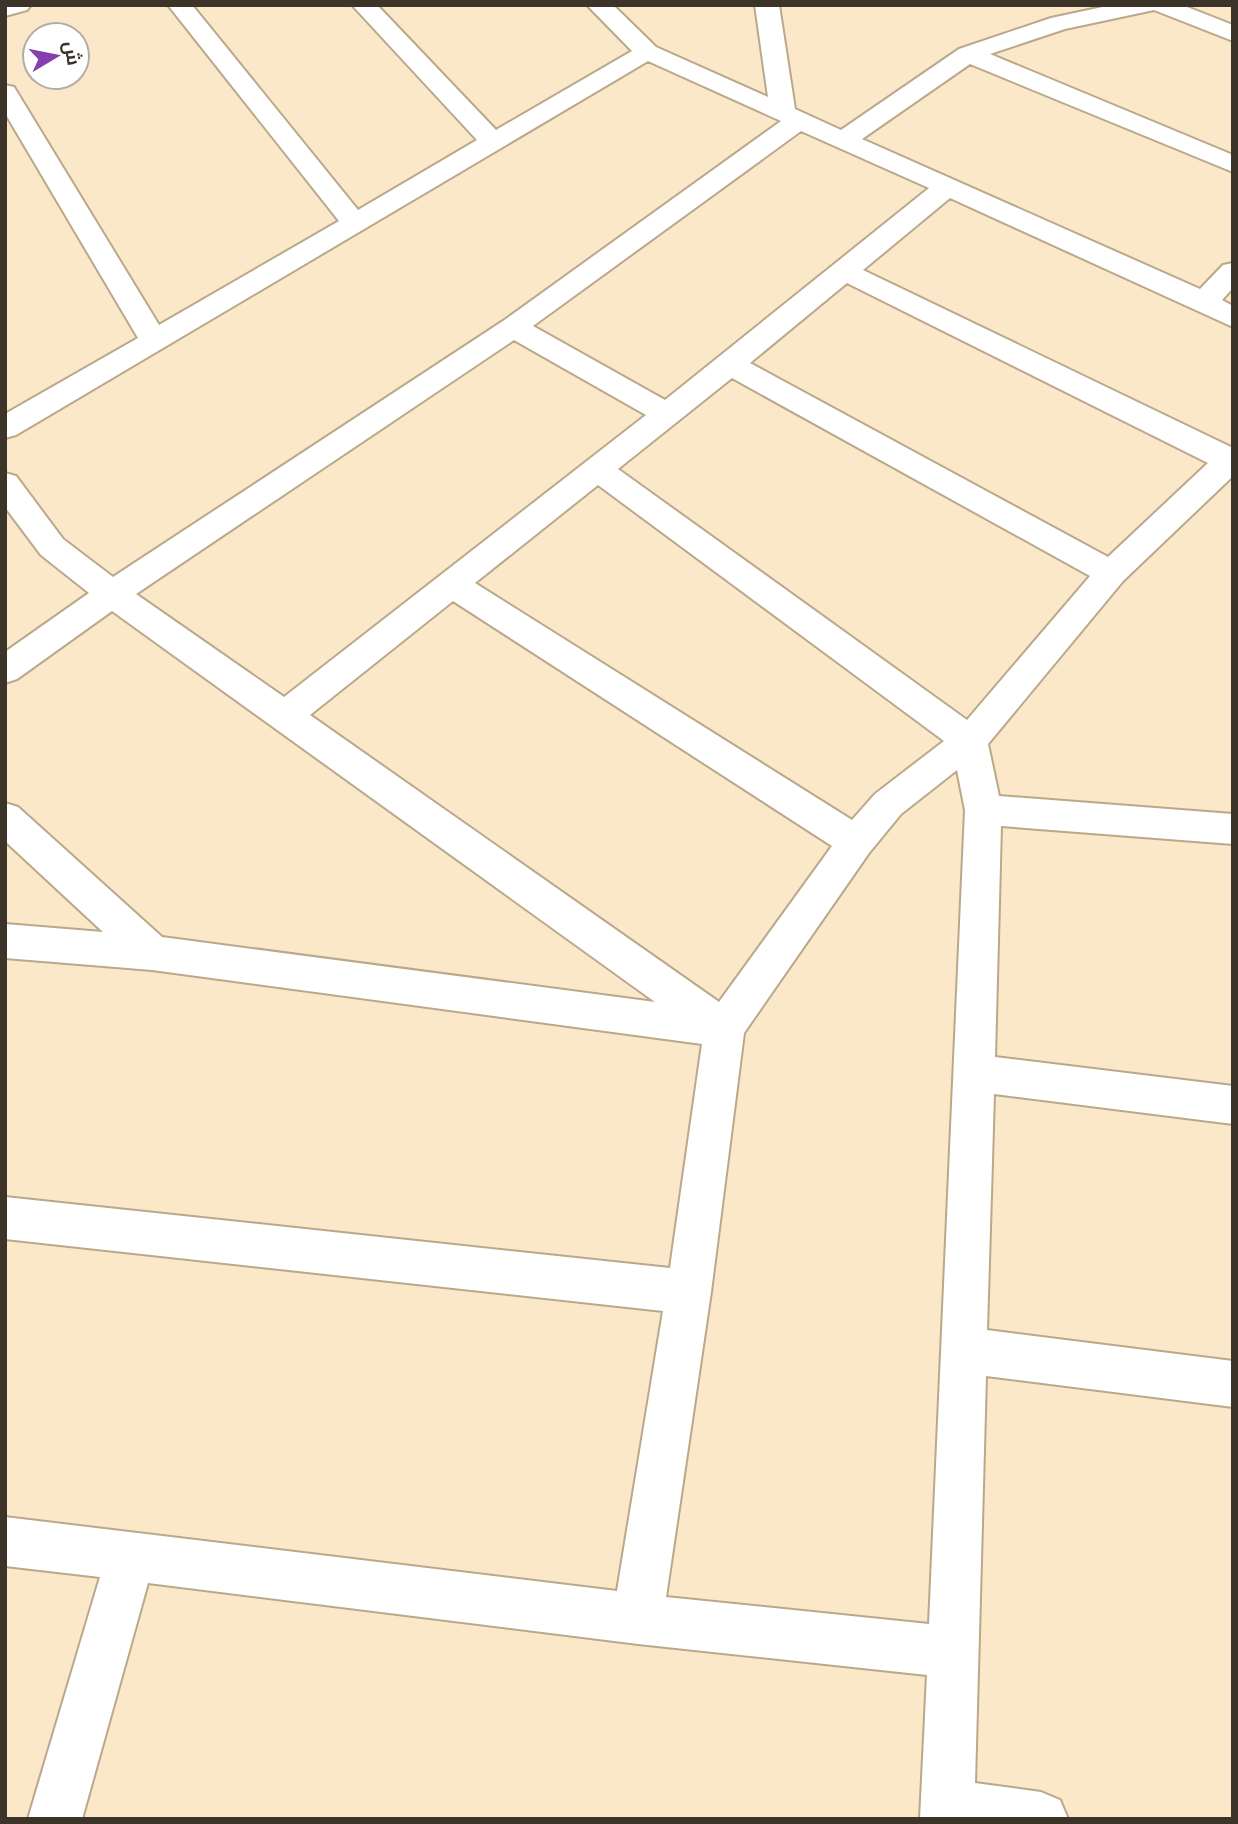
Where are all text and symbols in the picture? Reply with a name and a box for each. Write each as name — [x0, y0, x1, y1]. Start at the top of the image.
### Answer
north arrow — [21, 21, 91, 91]
text: ش — [59, 39, 88, 67]

